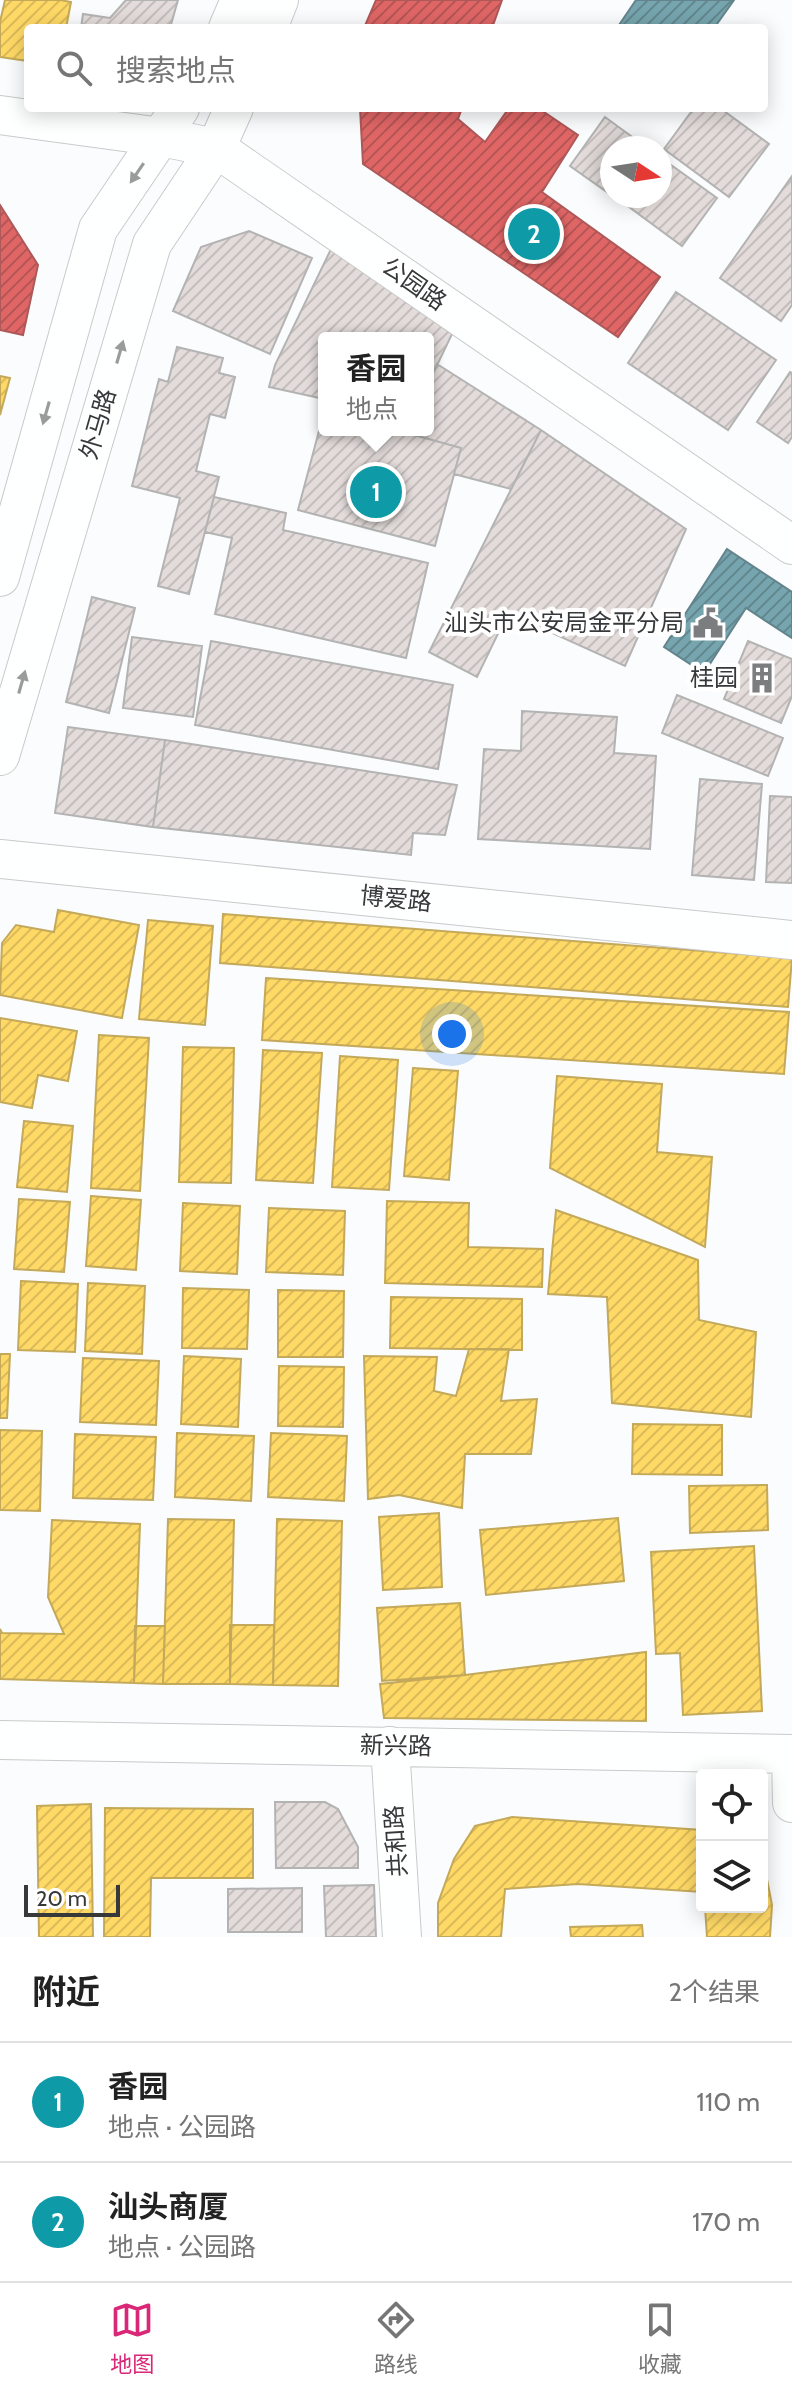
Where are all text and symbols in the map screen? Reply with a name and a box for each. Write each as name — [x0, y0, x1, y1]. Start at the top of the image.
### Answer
search box — [24, 24, 768, 112]
icon: search — [52, 46, 96, 90]
text: 搜索地点 — [116, 52, 236, 89]
north arrow — [600, 136, 672, 208]
one-way arrow — [130, 162, 145, 183]
pin: 2 — [508, 204, 560, 264]
street label: 公园路 — [376, 251, 452, 316]
popup — [318, 332, 434, 436]
one-way arrow — [114, 339, 127, 363]
text: 香园 — [346, 350, 406, 387]
street label: 外马路 — [74, 385, 121, 462]
text: 地点 — [346, 393, 398, 425]
one-way arrow — [39, 402, 52, 426]
pin: 1 — [350, 462, 402, 522]
public building icon: 汕头市公安局金平分局 — [691, 606, 725, 640]
place label: 汕头市公安局金平分局 — [444, 608, 684, 637]
building icon: 桂园 — [745, 661, 779, 695]
place label: 桂园 — [690, 663, 738, 692]
one-way arrow — [16, 669, 29, 693]
street label: 博爱路 — [359, 880, 433, 917]
your location — [432, 1014, 472, 1054]
street label: 新兴路 — [360, 1730, 432, 1761]
map controls — [696, 1769, 768, 1913]
button: locate — [696, 1769, 768, 1841]
street label: 共和路 — [379, 1804, 412, 1878]
button: layers — [696, 1841, 768, 1913]
scale bar — [24, 1881, 120, 1917]
text: 20 m — [36, 1885, 87, 1912]
text: 附近 — [32, 1971, 100, 2013]
text: 2个结果 — [668, 1976, 760, 2008]
text: 香园 — [108, 2068, 168, 2105]
text: 1 — [53, 2086, 63, 2118]
text: 110 m — [696, 2086, 760, 2118]
text: 地点 · 公园路 — [108, 2111, 256, 2143]
text: 汕头商厦 — [108, 2188, 228, 2225]
text: 2 — [51, 2206, 65, 2238]
text: 170 m — [692, 2206, 760, 2238]
text: 地点 · 公园路 — [108, 2231, 256, 2263]
tab: 地图 — [110, 2298, 154, 2378]
tab: 路线 — [374, 2298, 418, 2378]
tab: 收藏 — [638, 2298, 682, 2378]

